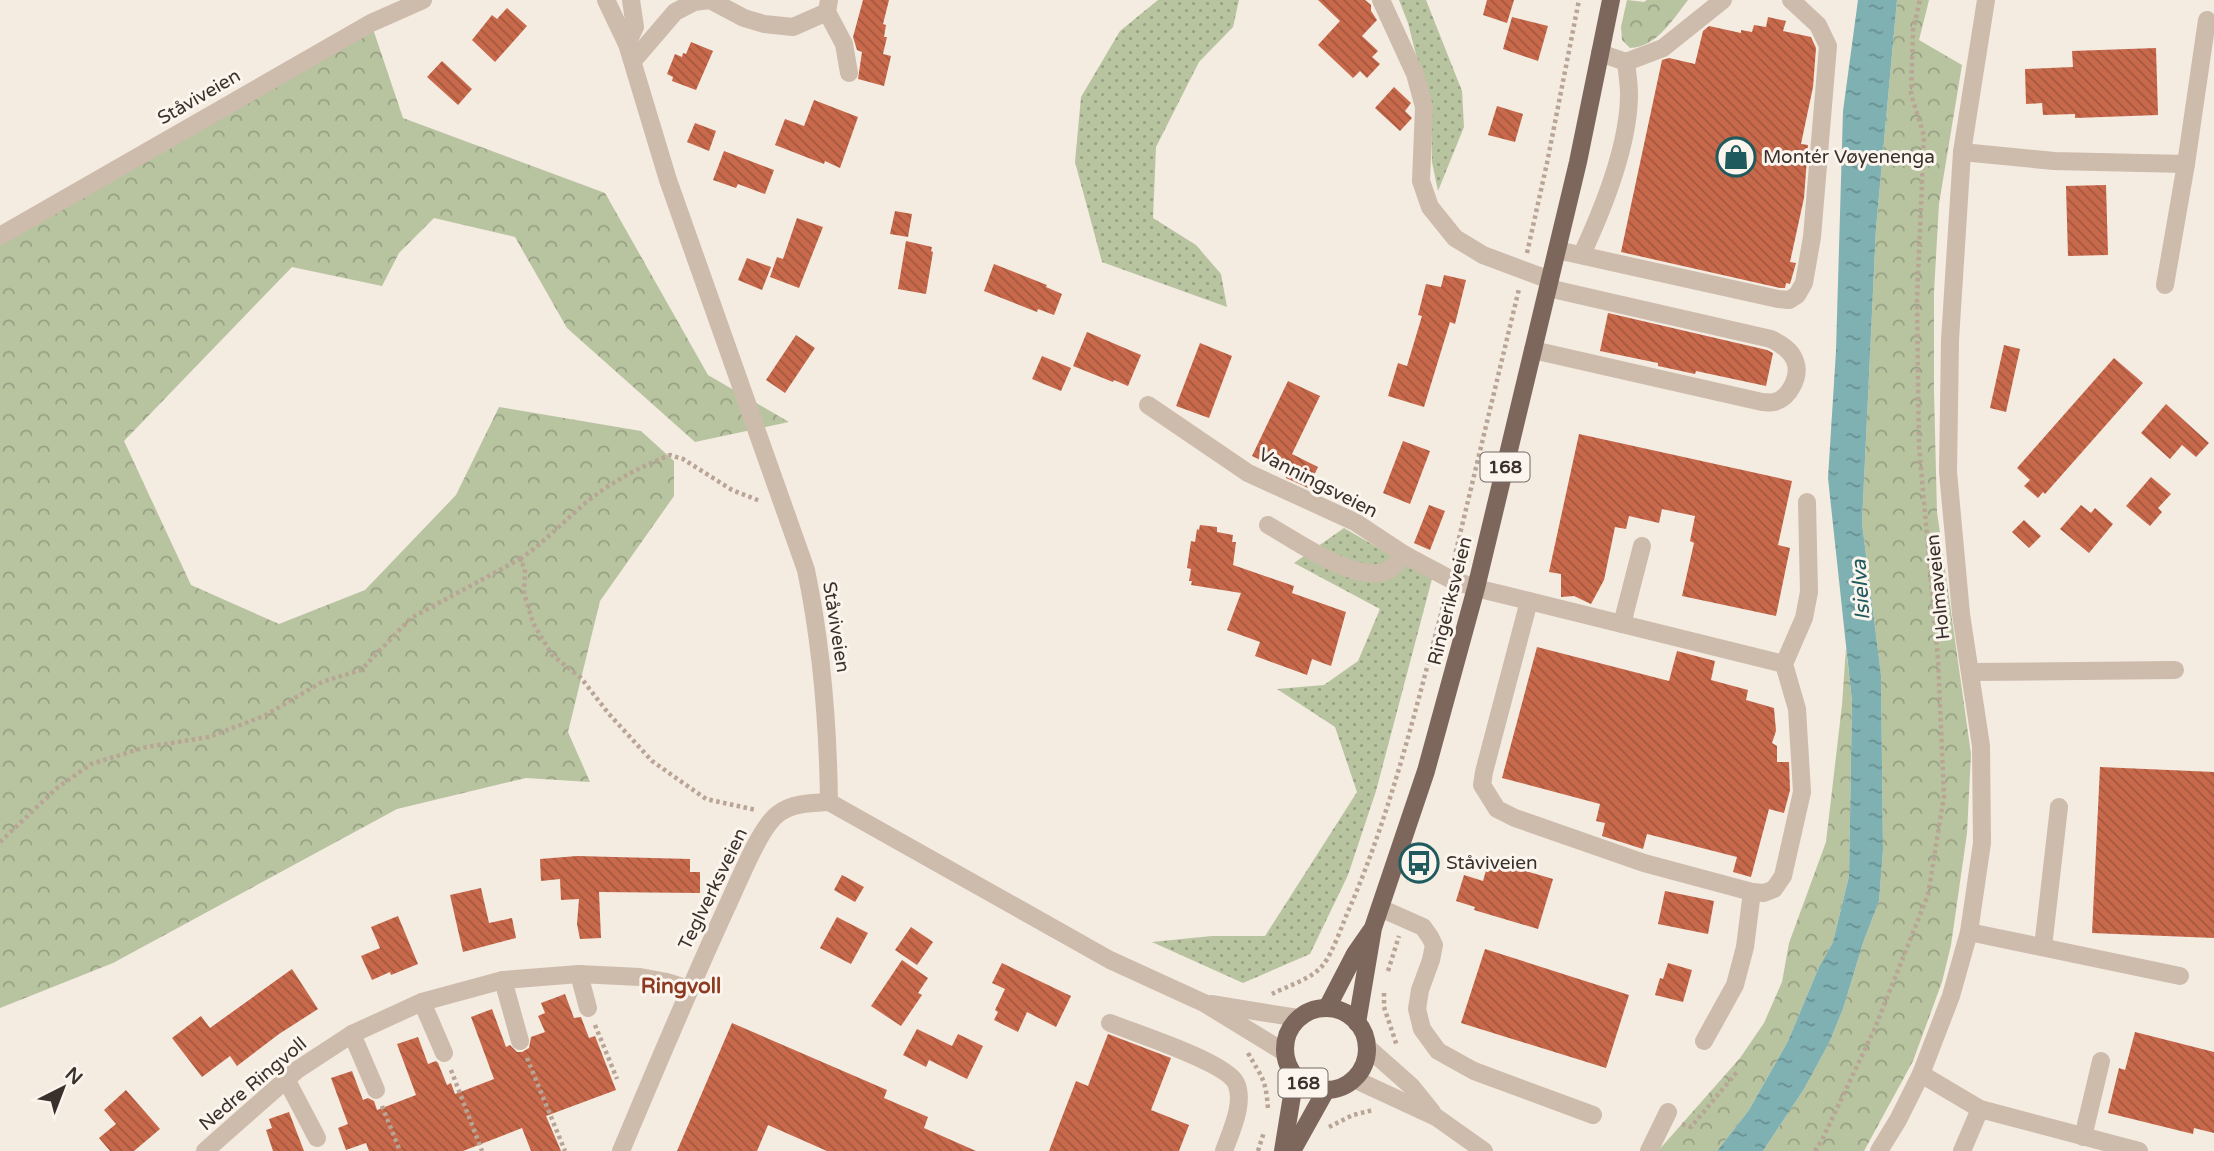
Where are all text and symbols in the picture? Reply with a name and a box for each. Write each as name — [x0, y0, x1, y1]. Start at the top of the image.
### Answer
street label: Ståviveien — [154, 65, 244, 129]
shop icon: Montér Vøyenenga — [1715, 136, 1757, 178]
place label: Montér Vøyenenga — [1763, 146, 1935, 168]
street label: Vanningsveien — [1255, 443, 1381, 523]
road number: 168 — [1480, 452, 1530, 481]
street label: Holmaveien — [1922, 533, 1954, 641]
street label: Ringeriksveien — [1423, 534, 1477, 668]
water label: Isielva — [1846, 558, 1876, 621]
street label: Ståviveien — [818, 580, 854, 674]
street label: Teglverksveien — [674, 824, 752, 954]
bus stop icon: Ståviveien — [1398, 842, 1440, 884]
place label: Ståviveien — [1446, 852, 1538, 874]
district label: Ringvoll — [641, 974, 721, 999]
street label: Nedre Ringvoll — [195, 1033, 311, 1135]
north arrow — [28, 1053, 98, 1123]
text: N — [61, 1063, 87, 1089]
road number: 168 — [1278, 1068, 1328, 1098]

